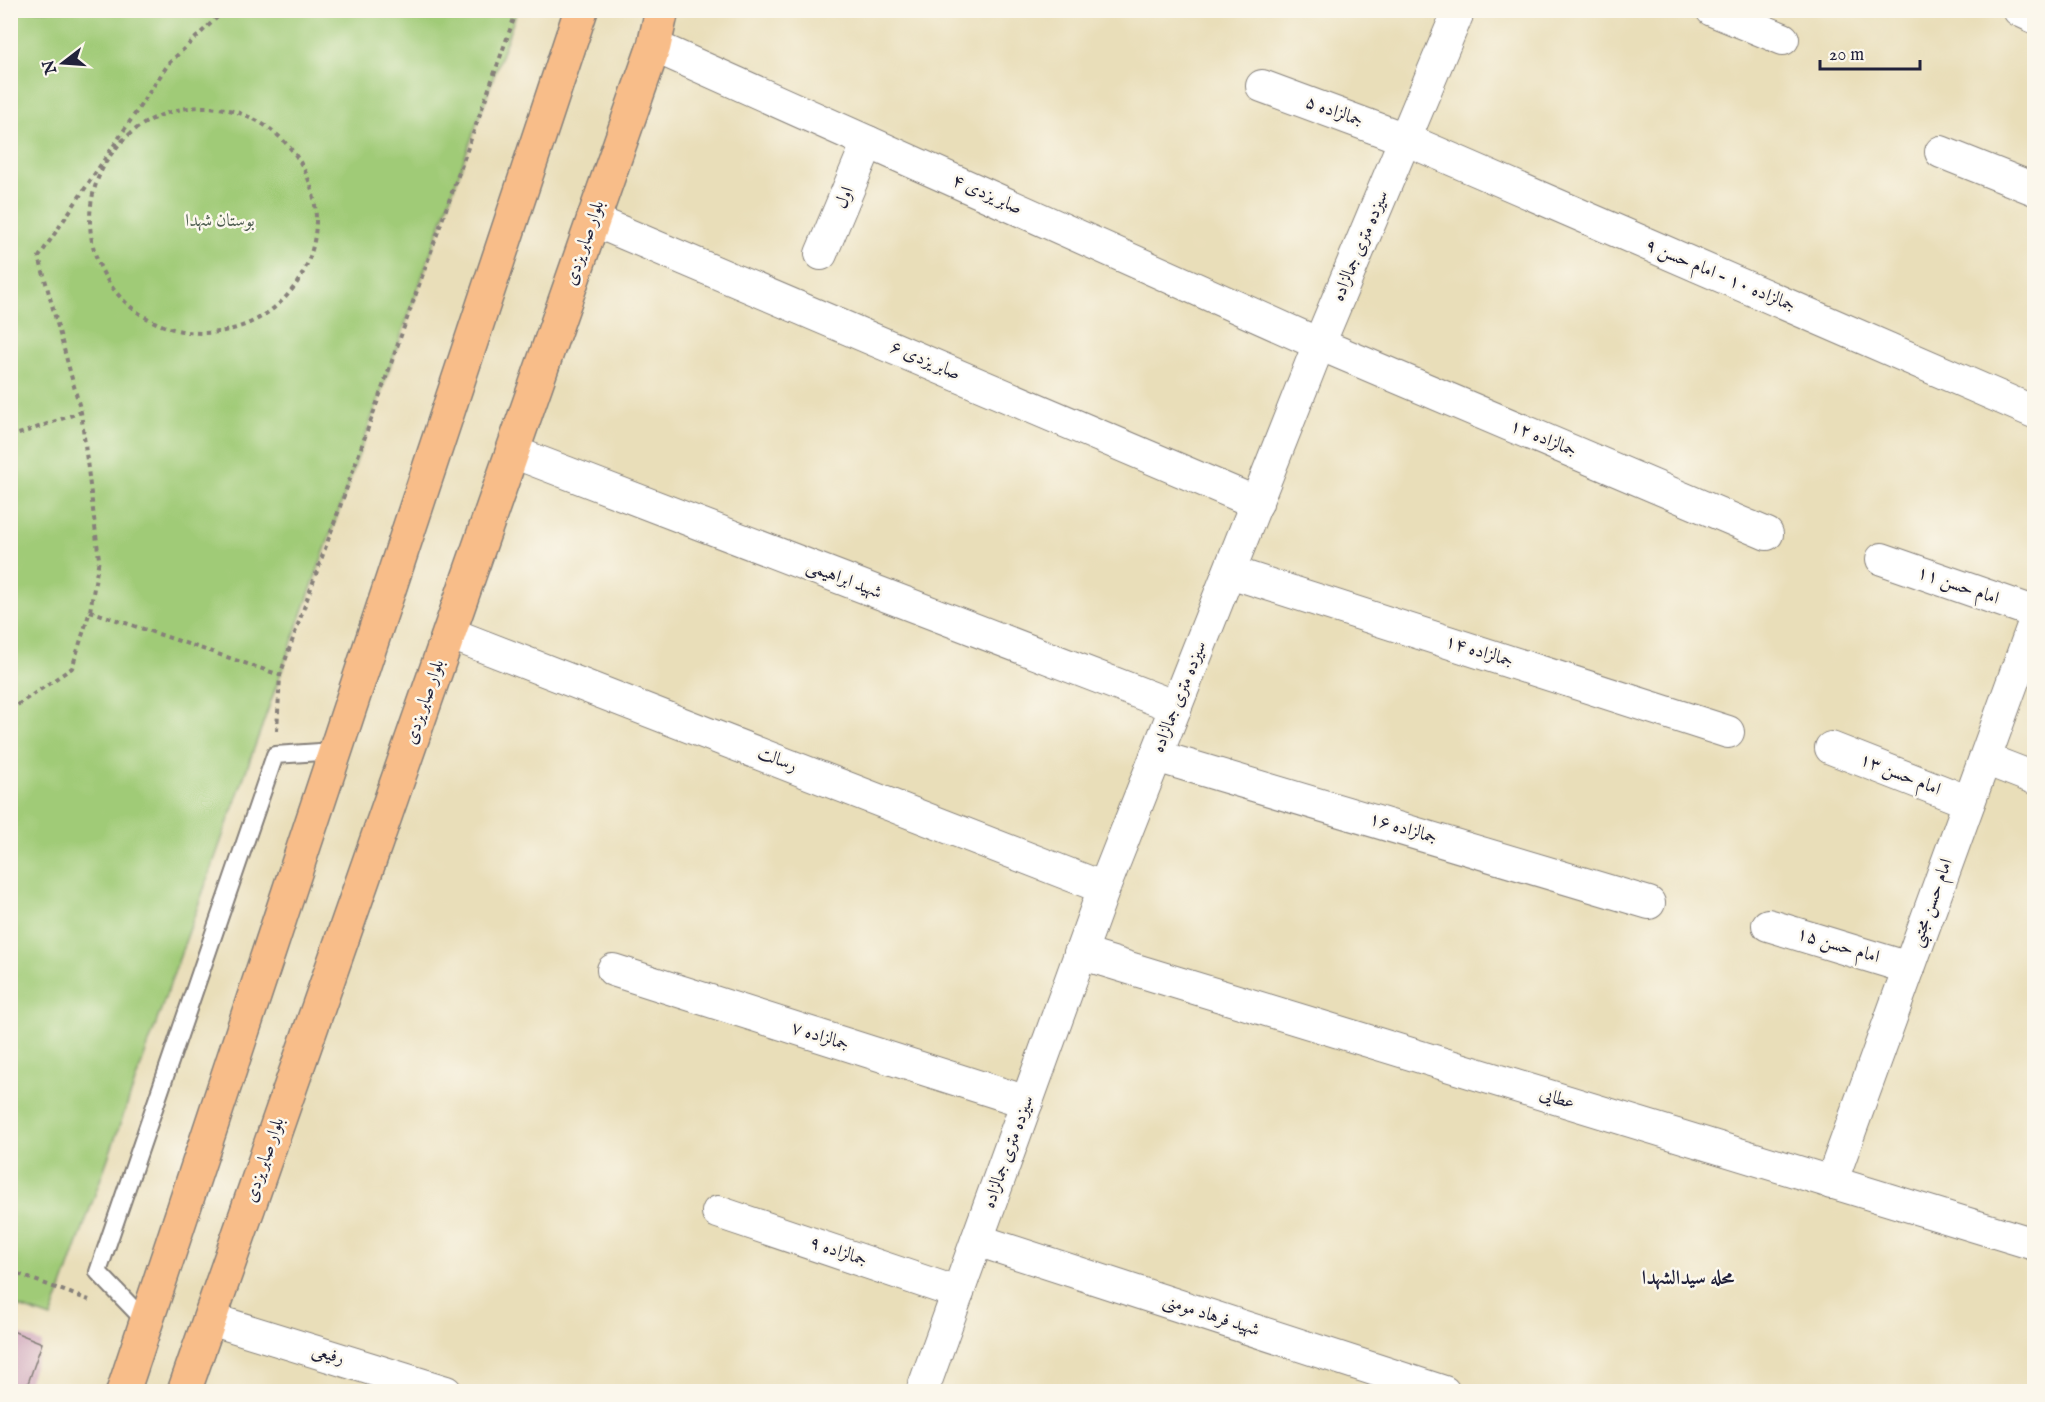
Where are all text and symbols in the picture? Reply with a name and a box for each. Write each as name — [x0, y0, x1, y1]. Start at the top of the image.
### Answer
north arrow — [33, 33, 93, 93]
scale bar — [1820, 33, 1920, 71]
text: 20 m — [1829, 44, 1864, 67]
text: N — [39, 57, 62, 77]
street label: جمالزاده ۵ — [1302, 91, 1366, 133]
street label: صابر یزدی ۴ — [949, 169, 1025, 221]
street label: اول — [830, 183, 860, 212]
street label: سیزده متری جمالزاده — [1327, 187, 1395, 305]
street label: بلوار صابر یزدی — [560, 197, 610, 289]
park label: بوستان شهدا — [185, 210, 255, 233]
street label: جمالزاده ۱۰ - امام حسن ۹ — [1640, 234, 1799, 321]
street label: صابر یزدی ۶ — [886, 336, 964, 386]
street label: جمالزاده ۱۲ — [1506, 415, 1580, 463]
street label: شهید ابراهیمی — [803, 555, 885, 605]
street label: امام حسن ۱۱ — [1913, 561, 2002, 614]
street label: جمالزاده ۱۴ — [1442, 630, 1516, 674]
street label: سیزده متری جمالزاده — [1147, 638, 1213, 756]
street label: بلوار صابر یزدی — [400, 656, 450, 748]
street label: رسالت — [754, 742, 800, 778]
street label: امام حسن ۱۳ — [1855, 748, 1944, 804]
street label: جمالزاده ۱۶ — [1366, 808, 1440, 850]
street label: امام حسن مجتبی — [1905, 856, 1961, 951]
street label: امام حسن ۱۵ — [1793, 923, 1882, 972]
street label: جمالزاده ۷ — [788, 1017, 852, 1057]
street label: عطایی — [1536, 1083, 1578, 1115]
street label: سیزده متری جمالزاده — [978, 1092, 1040, 1212]
street label: بلوار صابر یزدی — [240, 1114, 290, 1206]
street label: جمالزاده ۹ — [806, 1231, 870, 1273]
district label: محله سیدالشهدا — [1642, 1266, 1735, 1291]
street label: شهید فرهاد مومنی — [1160, 1290, 1262, 1342]
street label: رفیعی — [309, 1339, 347, 1371]

